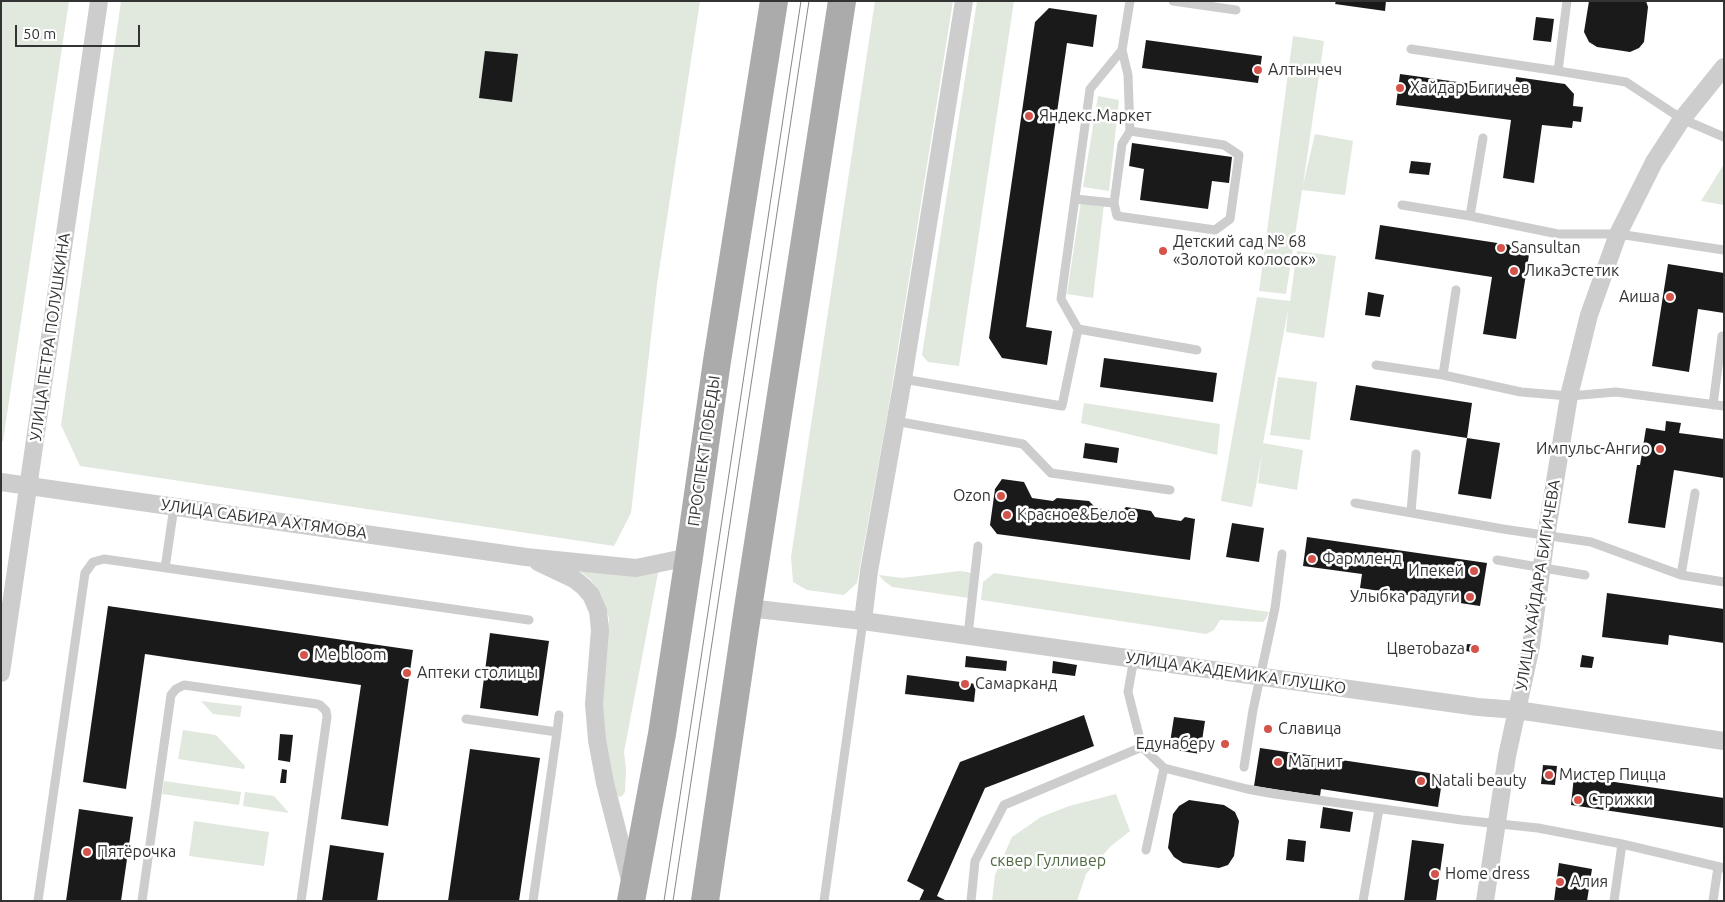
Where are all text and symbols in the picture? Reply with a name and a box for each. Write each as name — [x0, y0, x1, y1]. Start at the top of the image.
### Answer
scale bar — [18, 15, 142, 47]
text: 50 m — [23, 25, 56, 42]
place label: Алтынчеч — [1268, 60, 1342, 80]
marker: Алтынчеч — [1252, 64, 1264, 76]
place label: Хайдар Бигичев — [1410, 78, 1529, 98]
marker: Хайдар Бигичев — [1394, 82, 1406, 94]
place label: Яндекс.Маркет — [1039, 106, 1152, 126]
marker: Яндекс.Маркет — [1023, 110, 1035, 122]
street label: УЛИЦА ПЕТРА ПОЛУШКИНА — [26, 232, 74, 442]
place label: Детский сад № 68 «Золотой колосок» — [1173, 232, 1316, 270]
place label: Sansultan — [1511, 238, 1581, 258]
marker: Sansultan — [1495, 242, 1507, 254]
marker: Детский сад № 68 «Золотой колосок» — [1157, 245, 1169, 257]
place label: ЛикаЭстетик — [1524, 261, 1619, 281]
marker: ЛикаЭстетик — [1508, 265, 1520, 277]
place label: Аиша — [1619, 287, 1660, 307]
marker: Аиша — [1664, 291, 1676, 303]
street label: ПРОСПЕКТ ПОБЕДЫ — [684, 374, 724, 528]
place label: Импульс-Ангио — [1536, 439, 1650, 459]
marker: Импульс-Ангио — [1654, 443, 1666, 455]
street label: УЛИЦА ХАЙДАРА БИГИЧЕВА — [1512, 478, 1564, 692]
place label: Ozon — [953, 486, 991, 506]
marker: Ozon — [995, 490, 1007, 502]
street label: УЛИЦА САБИРА АХТЯМОВА — [160, 495, 368, 543]
place label: Красное&Белое — [1017, 505, 1136, 525]
marker: Красное&Белое — [1001, 509, 1013, 521]
place label: Фармленд — [1322, 549, 1402, 569]
marker: Фармленд — [1306, 553, 1318, 565]
place label: Ипекей — [1408, 561, 1464, 581]
marker: Ипекей — [1468, 565, 1480, 577]
place label: Улыбка радуги — [1350, 587, 1460, 607]
marker: Улыбка радуги — [1464, 591, 1476, 603]
place label: Цветоbaza — [1386, 639, 1465, 659]
marker: Цветоbaza — [1469, 643, 1481, 655]
place label: Me bloom — [314, 645, 386, 665]
street label: УЛИЦА АКАДЕМИКА ГЛУШКО — [1125, 648, 1347, 698]
marker: Me bloom — [298, 649, 310, 661]
place label: Аптеки столицы — [417, 663, 538, 683]
marker: Аптеки столицы — [401, 667, 413, 679]
place label: Самарканд — [975, 674, 1057, 694]
marker: Самарканд — [959, 678, 971, 690]
place label: Славица — [1278, 719, 1342, 739]
marker: Славица — [1262, 723, 1274, 735]
place label: Едунаберу — [1136, 734, 1215, 754]
marker: Едунаберу — [1219, 738, 1231, 750]
place label: Магнит — [1288, 752, 1342, 772]
marker: Магнит — [1272, 756, 1284, 768]
place label: Мистер Пицца — [1559, 765, 1666, 785]
marker: Мистер Пицца — [1543, 769, 1555, 781]
place label: Natali beauty — [1431, 771, 1526, 791]
marker: Natali beauty — [1415, 775, 1427, 787]
place label: Стрижки — [1588, 790, 1653, 810]
marker: Стрижки — [1572, 794, 1584, 806]
place label: Пятёрочка — [97, 842, 176, 862]
marker: Пятёрочка — [81, 846, 93, 858]
park label: сквер Гулливер — [990, 851, 1106, 871]
place label: Home dress — [1445, 864, 1530, 884]
marker: Home dress — [1429, 868, 1441, 880]
place label: Алия — [1570, 872, 1608, 892]
marker: Алия — [1554, 876, 1566, 888]

